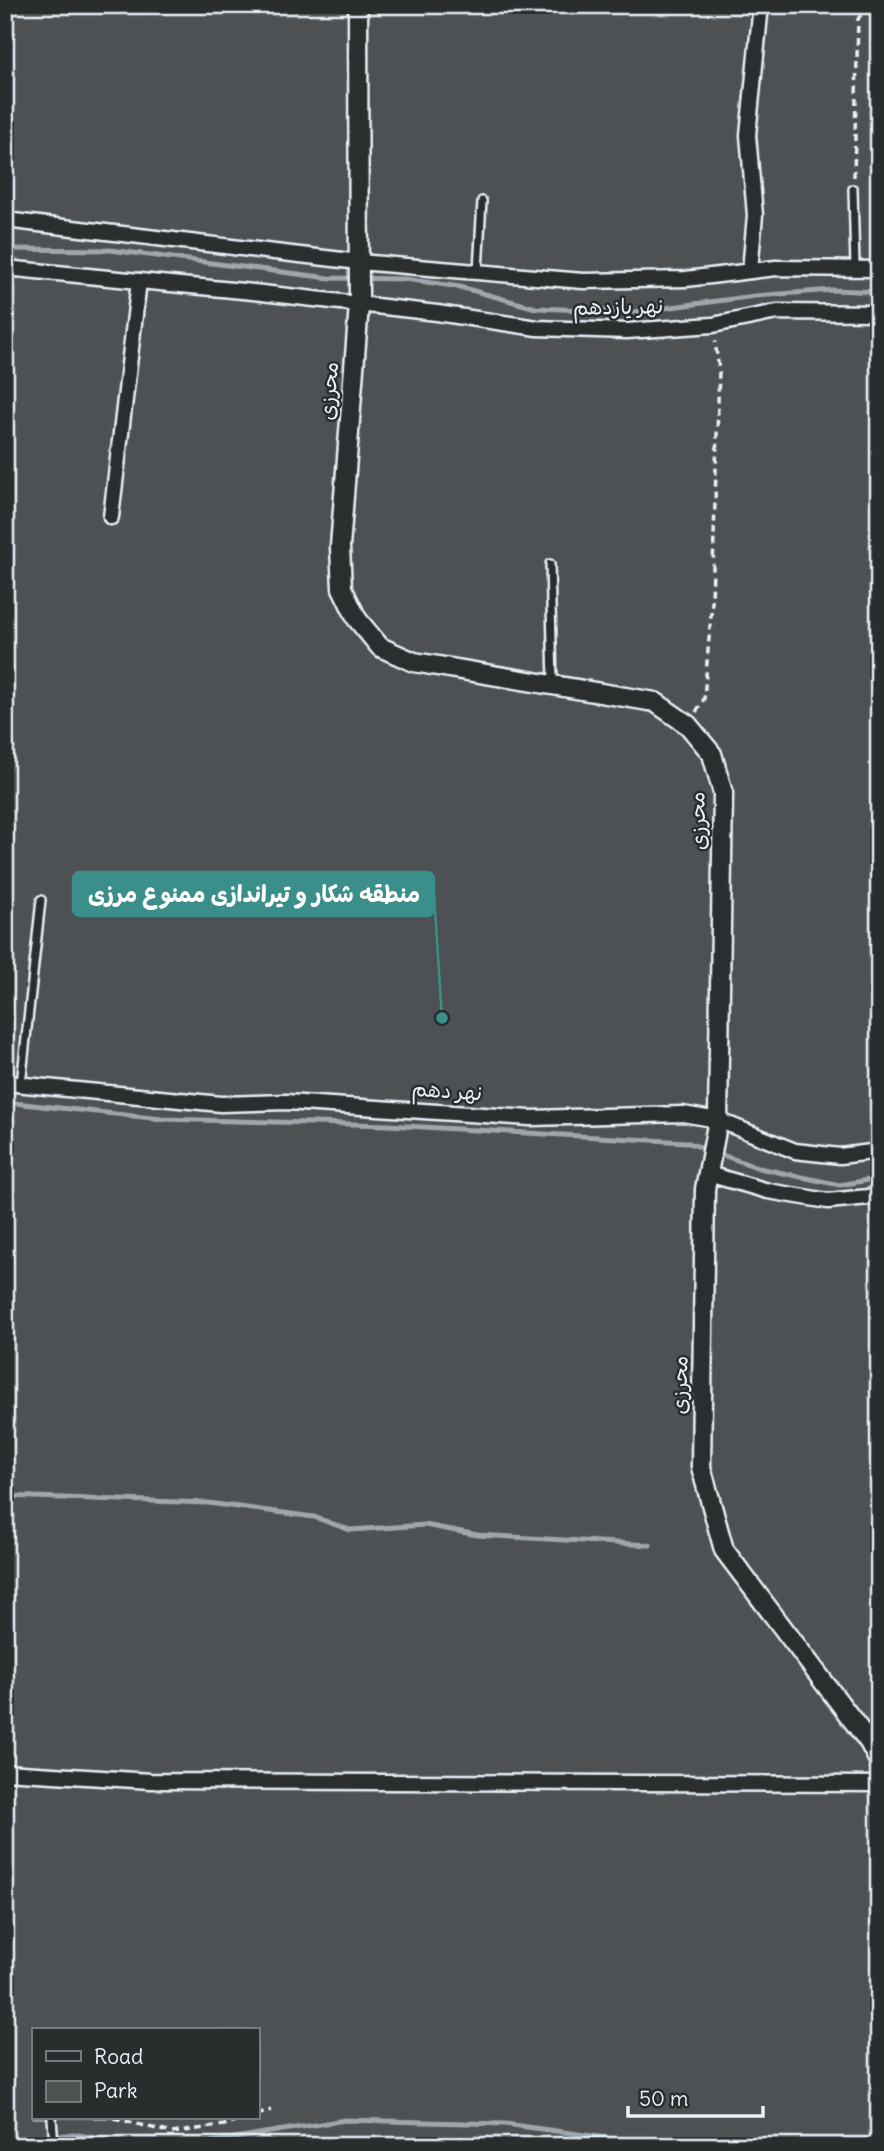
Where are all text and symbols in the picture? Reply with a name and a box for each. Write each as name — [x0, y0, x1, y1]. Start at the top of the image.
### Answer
street label: نهر یازدهم — [573, 292, 663, 324]
street label: محرزی — [313, 361, 344, 421]
street label: محرزی — [683, 791, 712, 851]
callout: منطقه شکار و تیراندازی ممنوع مرزی — [73, 872, 434, 916]
text: منطقه شکار و تیراندازی ممنوع مرزی — [88, 879, 420, 910]
street label: نهر دهم — [411, 1075, 483, 1109]
street label: محرزی — [665, 1355, 694, 1415]
legend — [32, 2028, 259, 2120]
text: Road — [94, 2043, 143, 2070]
scale bar — [628, 2074, 763, 2118]
text: Park — [94, 2077, 137, 2104]
text: 50 m — [639, 2085, 688, 2112]

